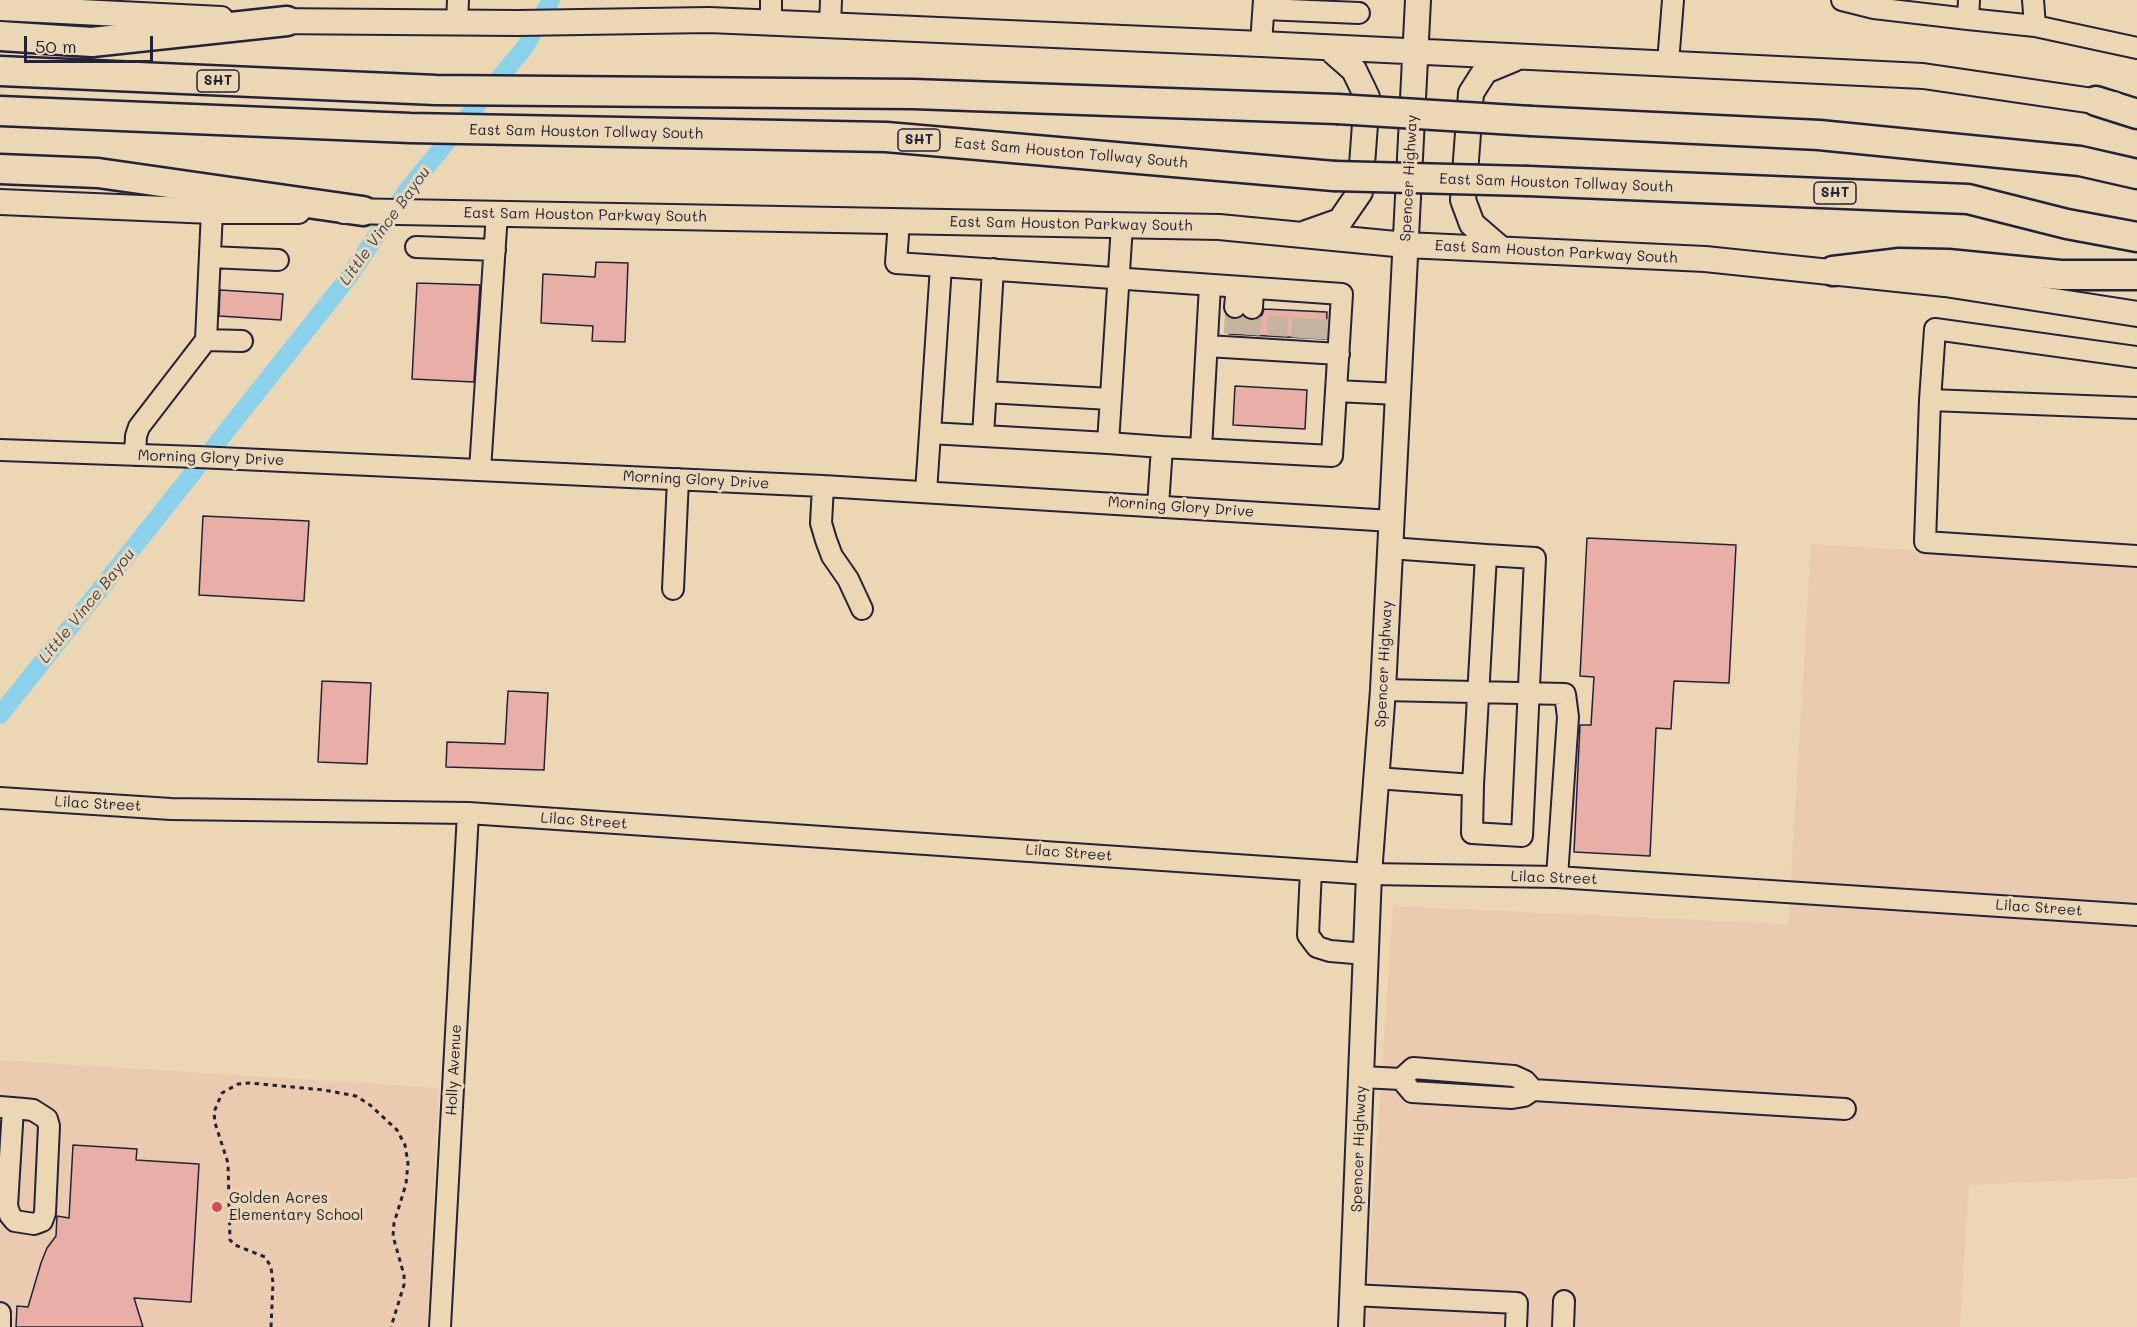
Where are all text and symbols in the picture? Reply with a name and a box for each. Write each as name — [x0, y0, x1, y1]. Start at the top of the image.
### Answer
scale bar — [27, 24, 156, 62]
text: 50 m — [35, 34, 77, 58]
road number: SHT — [197, 70, 239, 92]
street label: Spencer Highway — [1397, 114, 1421, 242]
street label: East Sam Houston Tollway South — [469, 121, 703, 143]
road number: SHT — [898, 129, 940, 151]
street label: East Sam Houston Tollway South — [954, 134, 1188, 172]
water label: Little Vince Bayou — [336, 163, 434, 289]
street label: East Sam Houston Tollway South — [1439, 170, 1673, 196]
road number: SHT — [1814, 182, 1856, 204]
street label: East Sam Houston Parkway South — [463, 204, 707, 226]
street label: East Sam Houston Parkway South — [949, 213, 1193, 235]
street label: East Sam Houston Parkway South — [1434, 237, 1678, 267]
street label: Morning Glory Drive — [137, 446, 285, 470]
street label: Morning Glory Drive — [622, 467, 770, 493]
street label: Morning Glory Drive — [1107, 493, 1255, 521]
water label: Little Vince Bayou — [35, 545, 139, 667]
street label: Spencer Highway — [1372, 600, 1396, 728]
street label: Lilac Street — [54, 793, 142, 815]
street label: Lilac Street — [540, 809, 628, 833]
street label: Lilac Street — [1025, 841, 1113, 865]
street label: Lilac Street — [1510, 867, 1598, 889]
street label: Lilac Street — [1995, 896, 2083, 920]
street label: Holly Avenue — [443, 1024, 465, 1116]
street label: Spencer Highway — [1348, 1085, 1370, 1213]
place label: Golden Acres Elementary School — [229, 1189, 364, 1224]
marker: Golden Acres Elementary School — [210, 1200, 224, 1214]

